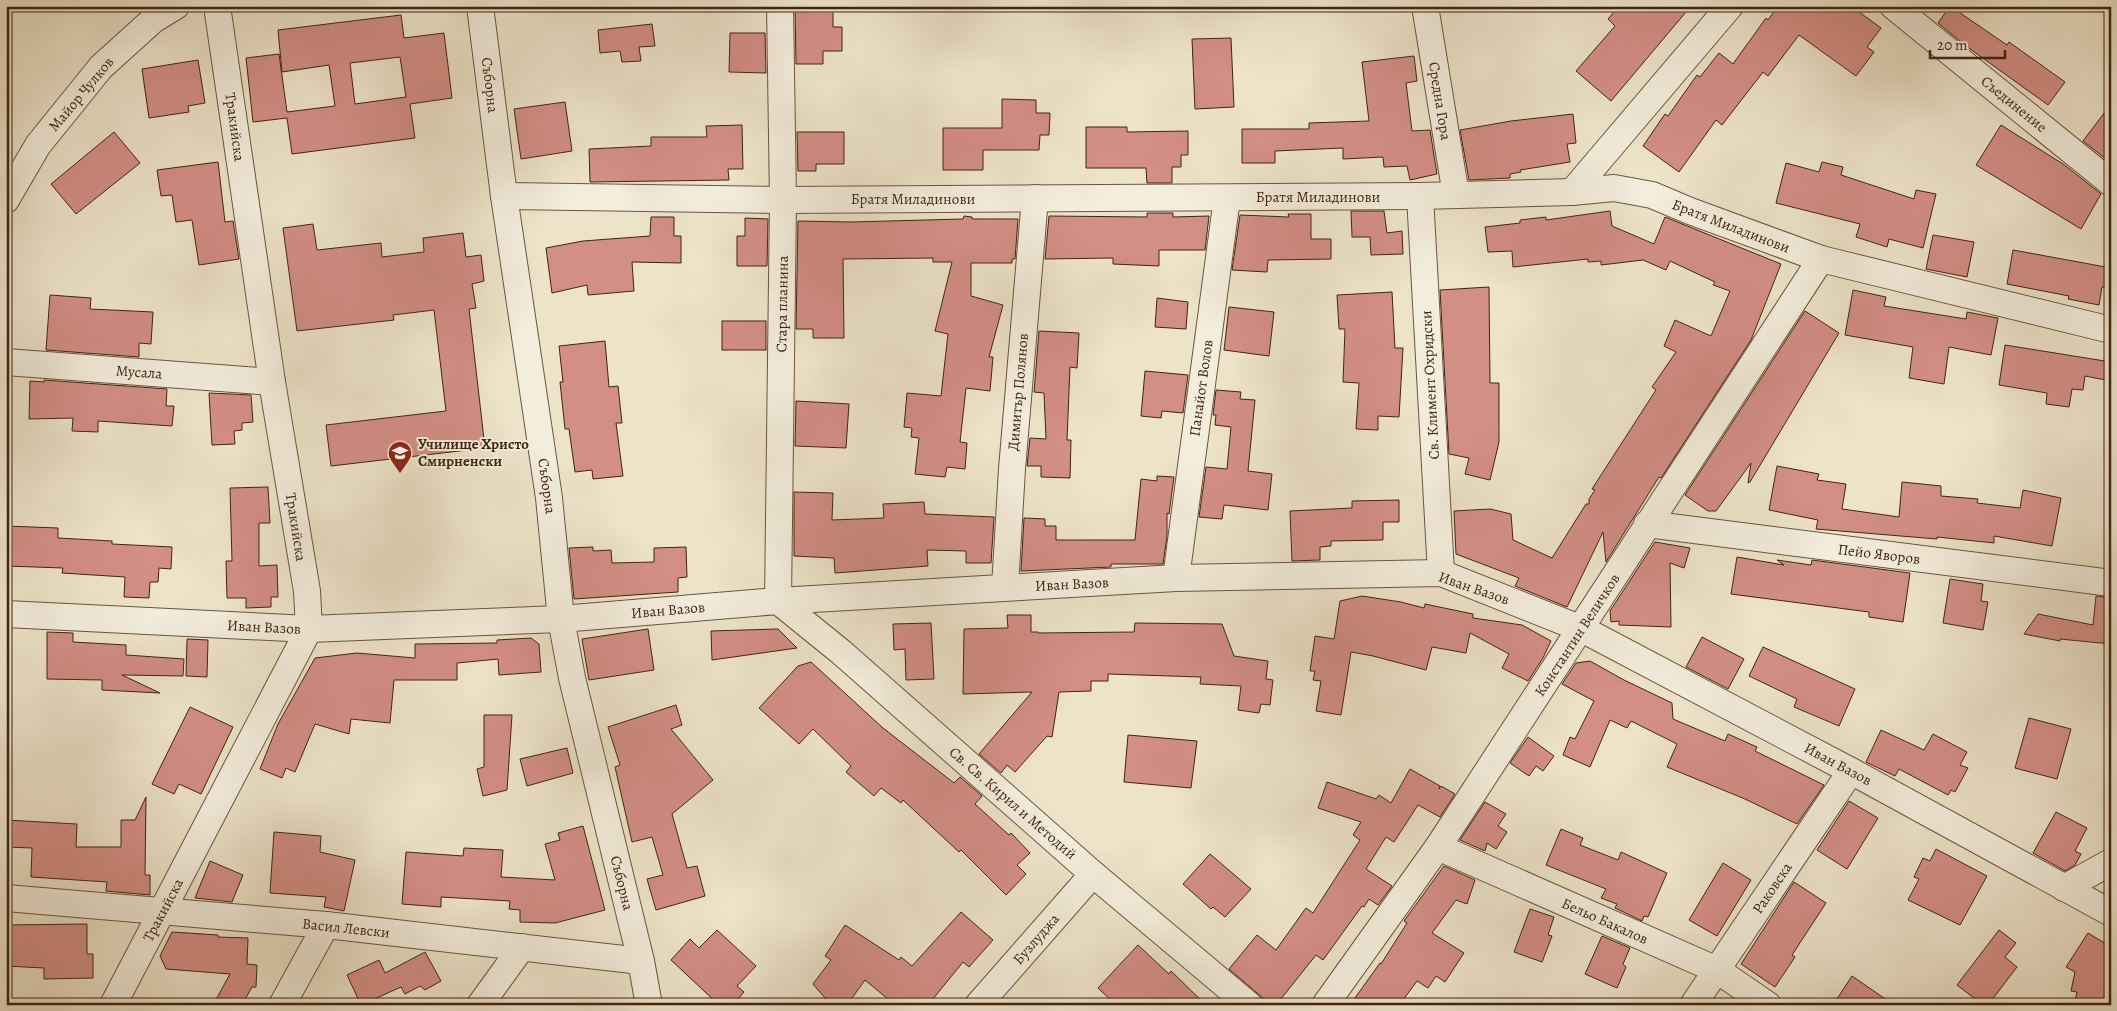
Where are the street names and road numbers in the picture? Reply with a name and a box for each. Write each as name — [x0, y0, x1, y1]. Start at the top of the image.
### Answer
street label: Майор Чулков — [44, 52, 118, 136]
street label: Съборна — [477, 56, 503, 114]
street label: Средна Гора — [1424, 60, 1456, 142]
street label: Съединение — [1977, 71, 2051, 137]
street label: Тракийска — [220, 92, 250, 163]
street label: Братя Миладинови — [1256, 187, 1381, 207]
street label: Братя Миладинови — [851, 189, 976, 209]
street label: Братя Миладинови — [1669, 194, 1793, 258]
street label: Стара планина — [771, 255, 793, 353]
street label: Св. Климент Охридски — [1416, 310, 1444, 460]
street label: Димитър Полянов — [1003, 332, 1033, 452]
street label: Панайот Волов — [1184, 338, 1218, 438]
street label: Мусала — [115, 360, 163, 384]
street label: Съборна — [533, 457, 561, 515]
street label: Тракийска — [281, 491, 311, 563]
street label: Пейо Яворов — [1837, 539, 1921, 569]
street label: Иван Вазов — [1436, 567, 1512, 609]
street label: Константин Величков — [1530, 570, 1624, 700]
street label: Иван Вазов — [1035, 572, 1109, 596]
street label: Иван Вазов — [630, 597, 706, 623]
street label: Иван Вазов — [227, 615, 301, 639]
street label: Иван Вазов — [1801, 738, 1875, 790]
street label: Св. Св. Кирил и Методий — [945, 742, 1081, 864]
street label: Съборна — [606, 854, 638, 913]
street label: Раковска — [1747, 858, 1797, 918]
street label: Тракийска — [138, 875, 188, 945]
street label: Бельо Бакалов — [1559, 893, 1651, 949]
street label: Бузлуджа — [1008, 909, 1064, 969]
street label: Васил Левски — [301, 913, 391, 943]

